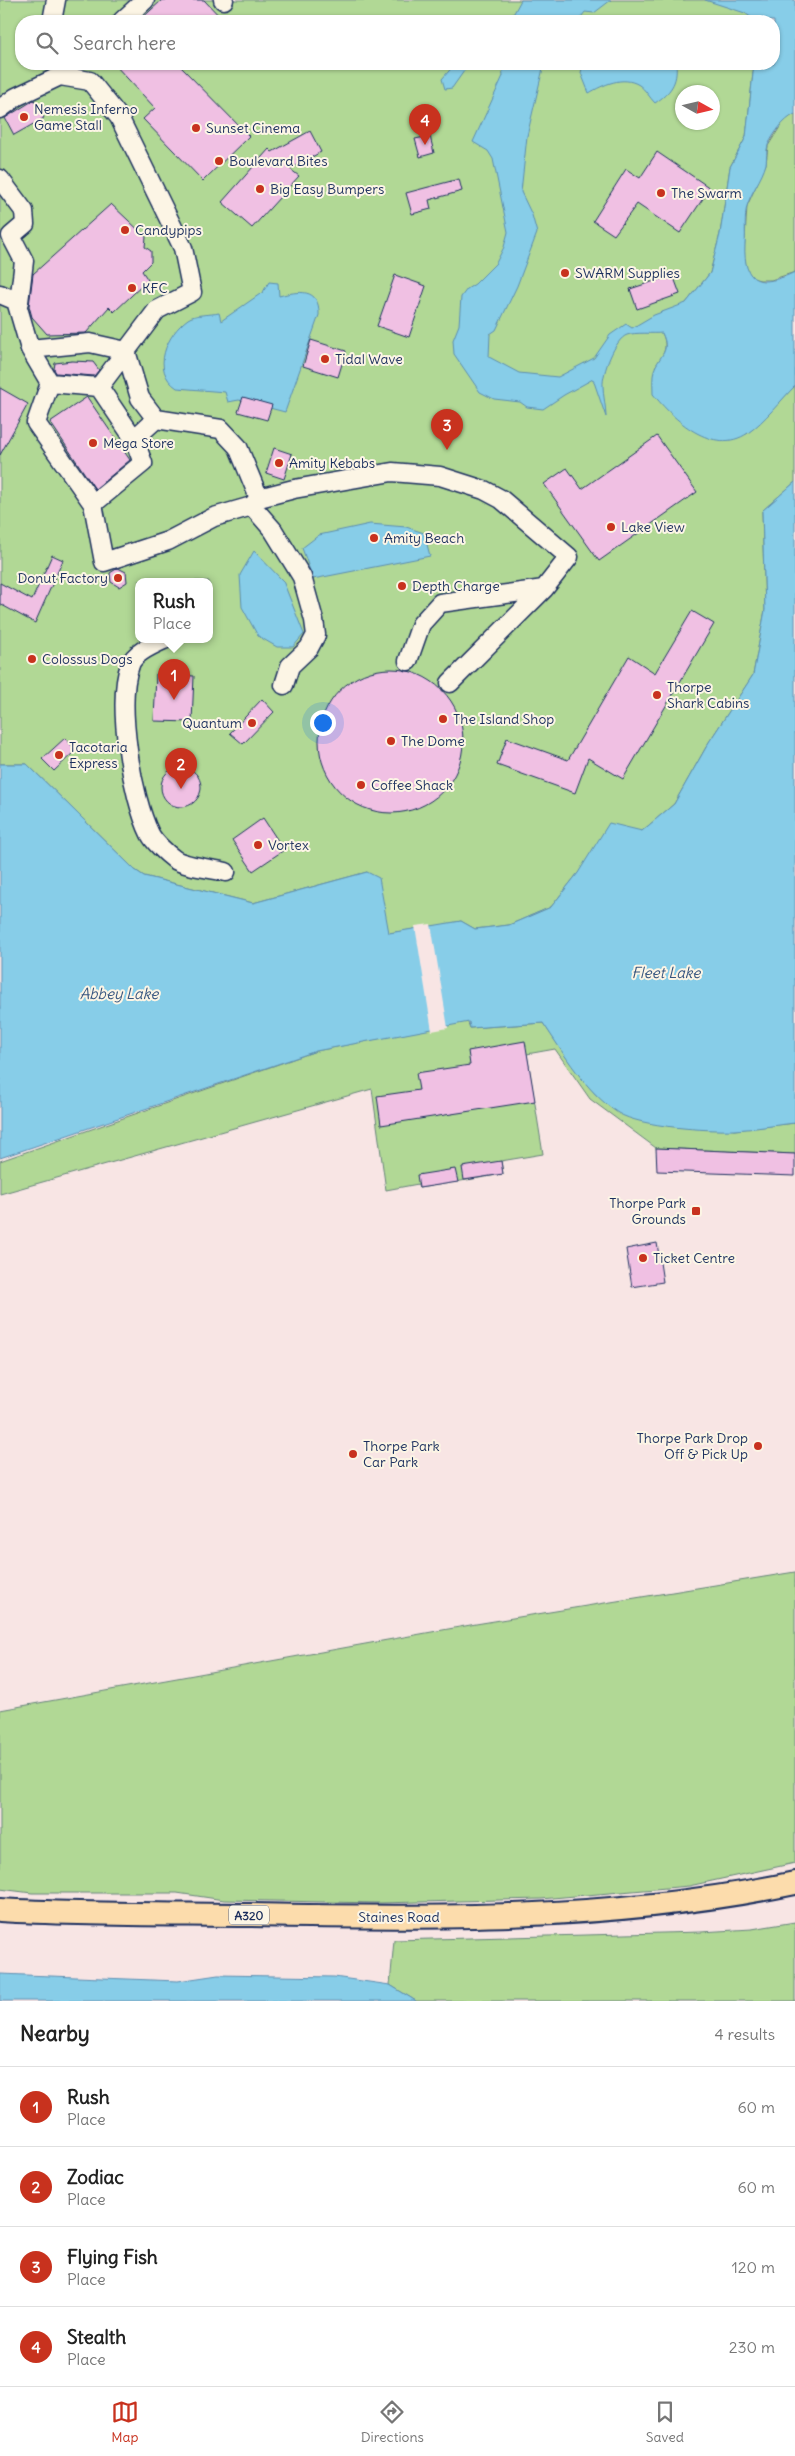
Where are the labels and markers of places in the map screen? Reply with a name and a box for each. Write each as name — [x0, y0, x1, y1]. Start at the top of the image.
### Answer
place label: Nemesis Inferno Game Stall — [34, 100, 138, 134]
pin: 4 — [409, 104, 441, 145]
marker: Nemesis Inferno Game Stall — [18, 111, 30, 123]
place label: Sunset Cinema — [206, 119, 300, 137]
marker: Sunset Cinema — [190, 122, 202, 134]
place label: Boulevard Bites — [229, 152, 328, 170]
marker: Boulevard Bites — [213, 155, 225, 167]
place label: Big Easy Bumpers — [270, 180, 384, 198]
marker: Big Easy Bumpers — [254, 183, 266, 195]
place label: The Swarm — [671, 184, 742, 202]
marker: The Swarm — [655, 187, 667, 199]
place label: Candypips — [135, 221, 202, 239]
marker: Candypips — [119, 224, 131, 236]
place label: SWARM Supplies — [575, 264, 680, 282]
marker: SWARM Supplies — [559, 267, 571, 279]
place label: KFC — [142, 279, 168, 297]
marker: KFC — [126, 282, 138, 294]
place label: Tidal Wave — [335, 350, 403, 368]
marker: Tidal Wave — [319, 353, 331, 365]
pin: 3 — [431, 409, 463, 450]
place label: Mega Store — [103, 434, 174, 452]
marker: Mega Store — [87, 437, 99, 449]
place label: Amity Kebabs — [289, 454, 375, 472]
marker: Amity Kebabs — [273, 457, 285, 469]
place label: Lake View — [621, 518, 685, 536]
marker: Lake View — [605, 521, 617, 533]
place label: Amity Beach — [384, 529, 464, 547]
marker: Amity Beach — [368, 532, 380, 544]
place label: Donut Factory — [17, 569, 108, 587]
marker: Donut Factory — [112, 572, 124, 584]
place label: Depth Charge — [412, 577, 500, 595]
marker: Depth Charge — [396, 580, 408, 592]
place label: Colossus Dogs — [42, 650, 133, 668]
marker: Colossus Dogs — [26, 653, 38, 665]
pin: 1 — [158, 659, 190, 700]
place label: Thorpe Shark Cabins — [667, 678, 749, 712]
marker: Thorpe Shark Cabins — [651, 689, 663, 701]
place label: The Island Shop — [453, 710, 554, 728]
marker: The Island Shop — [437, 713, 449, 725]
place label: Quantum — [182, 714, 242, 732]
marker: Quantum — [246, 717, 258, 729]
place label: The Dome — [401, 732, 465, 750]
marker: The Dome — [385, 735, 397, 747]
place label: Tacotaria Express — [69, 738, 128, 772]
pin: 2 — [165, 748, 197, 789]
marker: Tacotaria Express — [53, 749, 65, 761]
place label: Coffee Shack — [371, 776, 453, 794]
marker: Coffee Shack — [355, 779, 367, 791]
place label: Vortex — [268, 836, 309, 854]
marker: Vortex — [252, 839, 264, 851]
place label: Thorpe Park Grounds — [609, 1194, 686, 1228]
marker: Thorpe Park Grounds — [690, 1205, 702, 1217]
place label: Ticket Centre — [653, 1249, 735, 1267]
marker: Ticket Centre — [637, 1252, 649, 1264]
place label: Thorpe Park Drop Off & Pick Up — [637, 1429, 748, 1463]
place label: Thorpe Park Car Park — [363, 1437, 440, 1471]
marker: Thorpe Park Drop Off & Pick Up — [752, 1440, 764, 1452]
marker: Thorpe Park Car Park — [347, 1448, 359, 1460]

